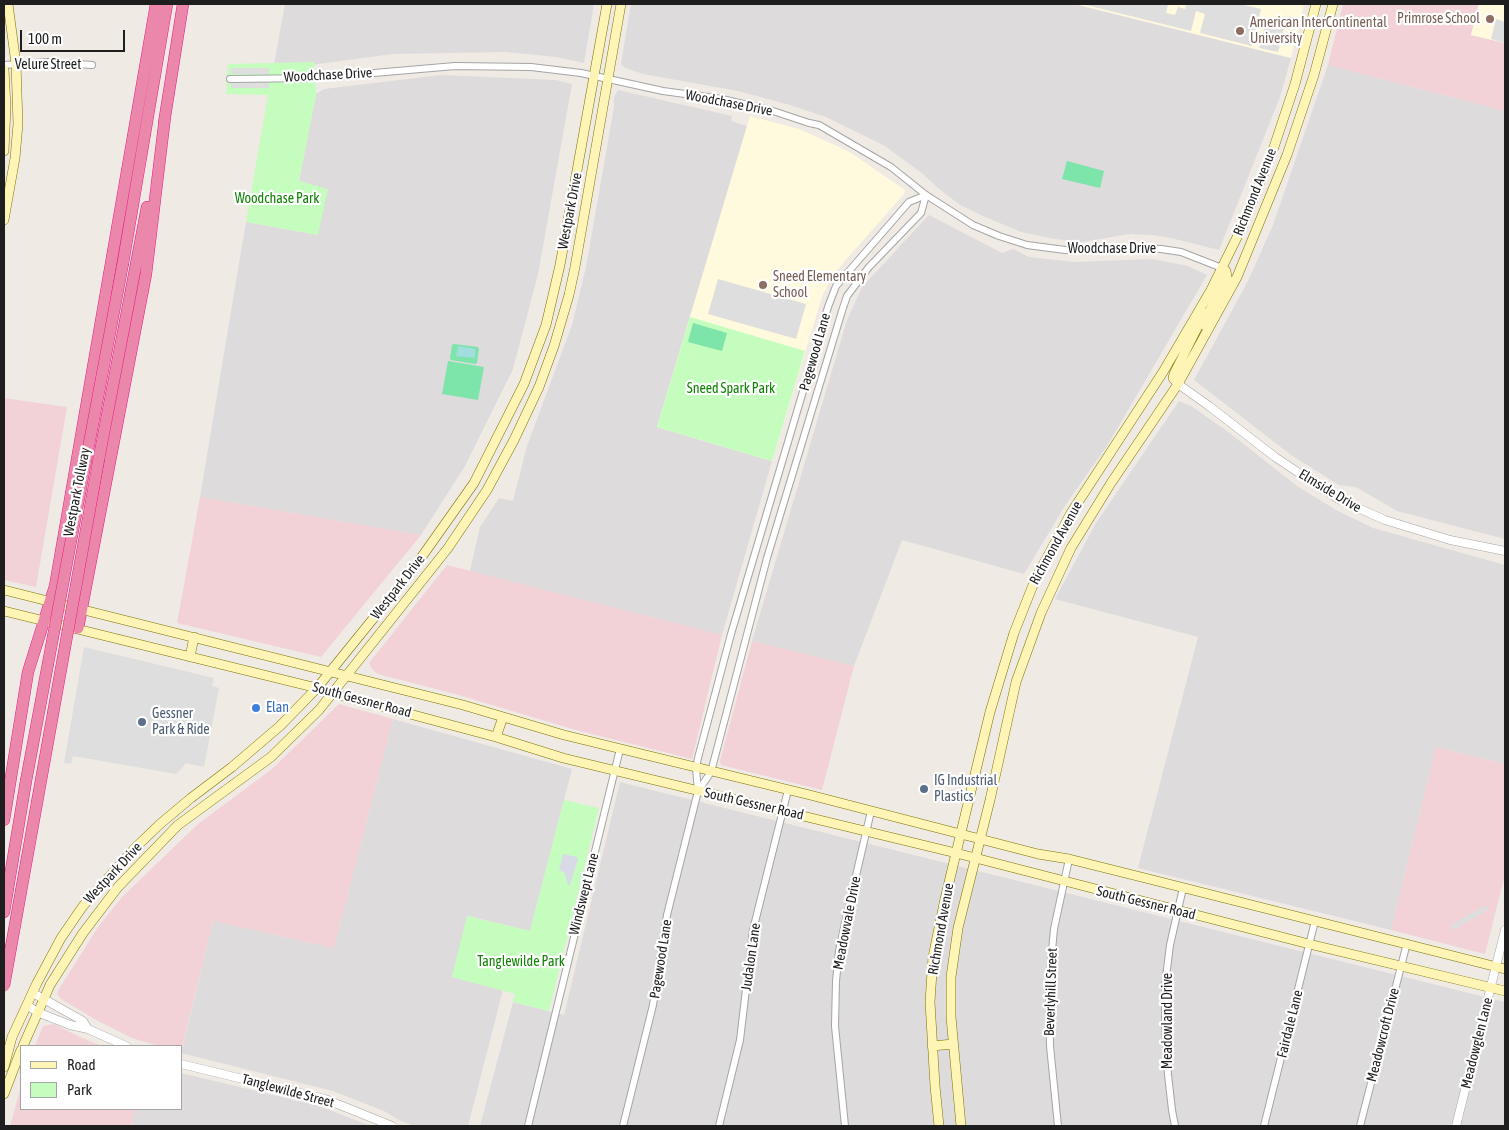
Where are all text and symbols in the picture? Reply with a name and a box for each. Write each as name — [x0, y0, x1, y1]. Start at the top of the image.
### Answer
place label: Primrose School — [1397, 11, 1480, 27]
marker: Primrose School — [1484, 13, 1496, 25]
place label: American InterContinental University — [1250, 15, 1387, 48]
scale bar — [22, 20, 128, 52]
marker: American InterContinental University — [1234, 25, 1246, 37]
text: 100 m — [28, 30, 62, 47]
street label: Velure Street — [15, 57, 81, 73]
street label: Woodchase Drive — [283, 64, 373, 86]
street label: Woodchase Drive — [684, 86, 774, 120]
street label: Richmond Avenue — [1230, 146, 1280, 238]
street label: Westpark Drive — [554, 171, 586, 251]
park label: Woodchase Park — [235, 191, 319, 207]
street label: Woodchase Drive — [1068, 241, 1156, 257]
place label: Sneed Elementary School — [773, 269, 866, 302]
marker: Sneed Elementary School — [757, 279, 769, 291]
street label: Pagewood Lane — [796, 311, 834, 393]
park label: Sneed Spark Park — [687, 381, 775, 397]
street label: Westpark Tollway — [60, 446, 94, 538]
street label: Elmside Drive — [1296, 466, 1364, 516]
street label: Richmond Avenue — [1026, 498, 1086, 588]
street label: Westpark Drive — [367, 551, 429, 623]
street label: South Gessner Road — [311, 679, 413, 721]
place label: Elan — [266, 700, 289, 716]
marker: Elan — [250, 702, 262, 714]
place label: Gessner Park & Ride — [152, 706, 210, 739]
marker: Gessner Park & Ride — [136, 716, 148, 728]
place label: IG Industrial Plastics — [934, 773, 997, 806]
marker: IG Industrial Plastics — [918, 783, 930, 795]
street label: South Gessner Road — [703, 784, 805, 824]
street label: Westpark Drive — [80, 839, 146, 907]
street label: Windswept Lane — [566, 851, 602, 937]
street label: Meadowvale Drive — [830, 875, 864, 971]
street label: Richmond Avenue — [925, 882, 957, 976]
street label: South Gessner Road — [1095, 883, 1197, 923]
street label: Pagewood Lane — [646, 918, 676, 1000]
street label: Judalon Lane — [738, 922, 764, 992]
street label: Beverlyhill Street — [1041, 948, 1061, 1036]
park label: Tanglewilde Park — [477, 954, 565, 970]
street label: Meadowland Drive — [1160, 973, 1176, 1069]
street label: Meadowcroft Drive — [1363, 986, 1403, 1084]
street label: Fairdale Lane — [1273, 988, 1307, 1060]
street label: Meadowglen Lane — [1458, 996, 1496, 1090]
legend — [20, 1045, 182, 1110]
text: Road — [67, 1056, 96, 1073]
street label: Tanglewilde Street — [240, 1071, 336, 1111]
text: Park — [67, 1081, 92, 1098]

